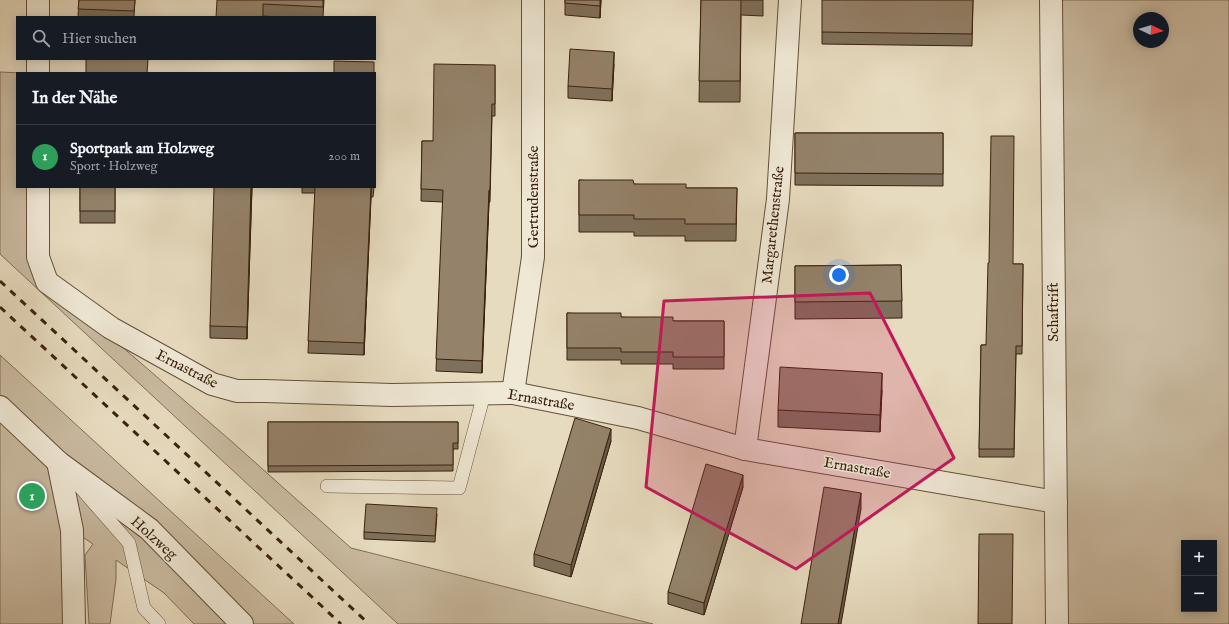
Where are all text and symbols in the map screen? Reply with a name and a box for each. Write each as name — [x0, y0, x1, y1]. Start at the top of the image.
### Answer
north arrow — [1133, 12, 1169, 48]
search box — [16, 16, 376, 60]
icon: search — [30, 27, 52, 49]
text: Hier suchen — [62, 29, 137, 48]
text: In der Nähe — [32, 88, 117, 109]
text: Sportpark am Holzweg — [70, 139, 214, 158]
street label: Gertrudenstraße — [524, 146, 543, 248]
text: 1 — [43, 148, 47, 165]
text: 200 m — [328, 148, 360, 165]
text: Sport · Holzweg — [70, 158, 157, 175]
street label: Margarethenstraße — [757, 165, 789, 285]
your location — [829, 265, 849, 285]
street label: Schaftrift — [1044, 282, 1063, 342]
street label: Ernastraße — [153, 345, 221, 393]
street label: Ernastraße — [506, 385, 576, 415]
street label: Ernastraße — [822, 453, 892, 483]
pin: 1 — [19, 481, 45, 511]
street label: Holzweg — [127, 512, 182, 565]
map controls — [1181, 540, 1217, 612]
button: + — [1181, 540, 1217, 576]
button: − — [1181, 576, 1217, 612]

